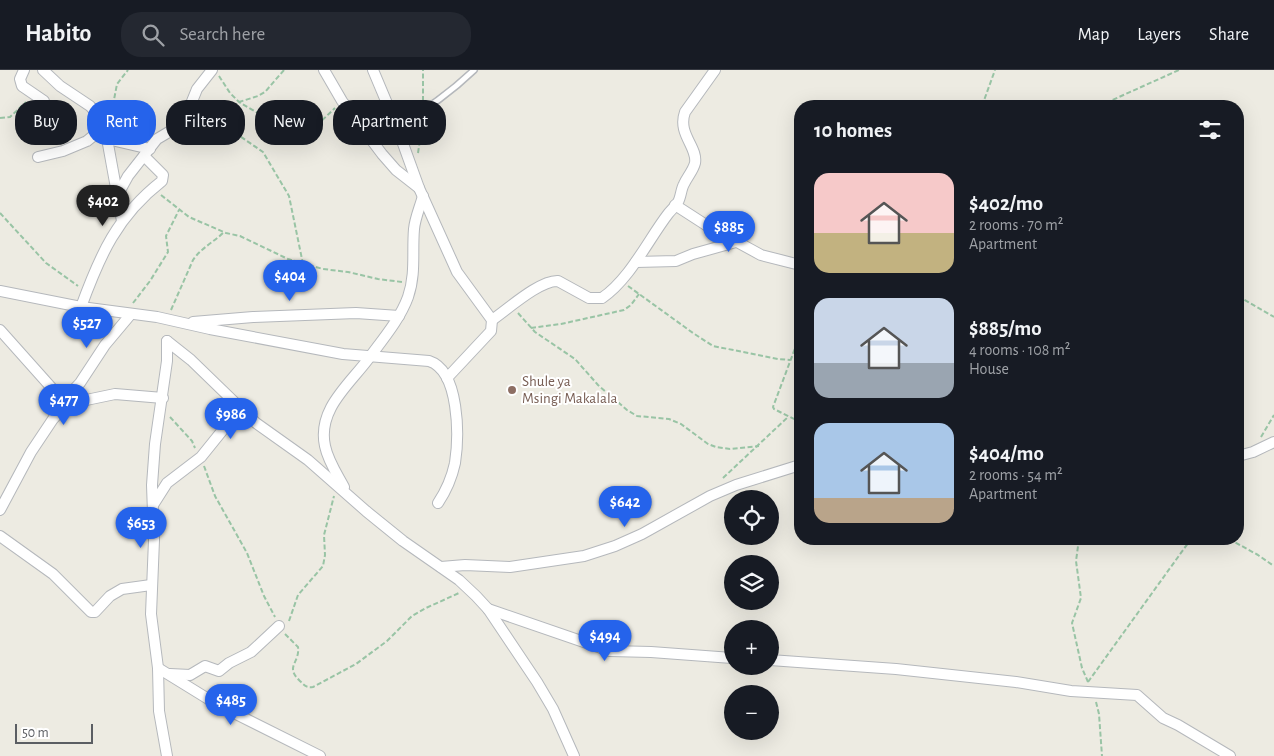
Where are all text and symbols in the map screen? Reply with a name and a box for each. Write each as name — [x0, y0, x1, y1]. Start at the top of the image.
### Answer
search box — [121, 12, 471, 57]
icon: search — [139, 21, 167, 49]
text: Habito — [25, 22, 91, 46]
text: Search here — [179, 25, 265, 44]
text: Map — [1078, 26, 1109, 44]
text: Layers — [1137, 26, 1181, 44]
text: Share — [1209, 26, 1249, 44]
chip: Buy — [15, 100, 77, 145]
chip: Rent — [87, 100, 156, 145]
chip: Filters — [166, 100, 245, 145]
chip: New — [255, 100, 323, 145]
chip: Apartment — [333, 100, 446, 145]
icon: filters — [1196, 116, 1224, 144]
text: 10 homes — [814, 120, 892, 141]
pin: $402 — [73, 184, 133, 227]
text: $402 — [87, 193, 119, 209]
icon: home — [854, 193, 914, 253]
text: $402/mo — [969, 193, 1043, 214]
pin: $885 — [699, 210, 759, 253]
text: 2 rooms · 70 m² — [969, 217, 1063, 233]
text: $885 — [714, 219, 744, 235]
text: Apartment — [969, 236, 1037, 252]
pin: $404 — [260, 260, 320, 302]
text: $404 — [274, 268, 306, 284]
pin: $527 — [57, 306, 117, 349]
text: $527 — [73, 315, 101, 331]
icon: home — [854, 318, 914, 378]
text: $885/mo — [969, 318, 1042, 339]
text: 4 rooms · 108 m² — [969, 342, 1070, 358]
text: House — [969, 361, 1009, 377]
place label: Shule ya Msingi Makalala — [522, 374, 618, 406]
pin: $477 — [34, 384, 94, 426]
marker: Shule ya Msingi Makalala — [506, 384, 518, 396]
text: $477 — [49, 392, 79, 408]
pin: $986 — [201, 398, 261, 440]
text: $986 — [216, 406, 246, 422]
icon: home — [854, 443, 914, 503]
text: $404/mo — [969, 443, 1044, 464]
text: 2 rooms · 54 m² — [969, 467, 1063, 483]
pin: $642 — [595, 486, 655, 528]
text: Apartment — [969, 486, 1037, 502]
map controls — [724, 490, 779, 740]
button: locate — [724, 490, 779, 545]
text: $642 — [610, 494, 640, 510]
pin: $653 — [111, 506, 171, 549]
text: $653 — [127, 515, 155, 531]
button: layers — [724, 555, 779, 610]
pin: $494 — [575, 620, 635, 662]
button: + — [724, 620, 779, 675]
text: $494 — [589, 628, 621, 644]
pin: $485 — [201, 684, 261, 726]
button: − — [724, 685, 779, 740]
text: $485 — [216, 692, 246, 708]
scale bar — [15, 721, 92, 744]
text: 50 m — [22, 726, 49, 740]

